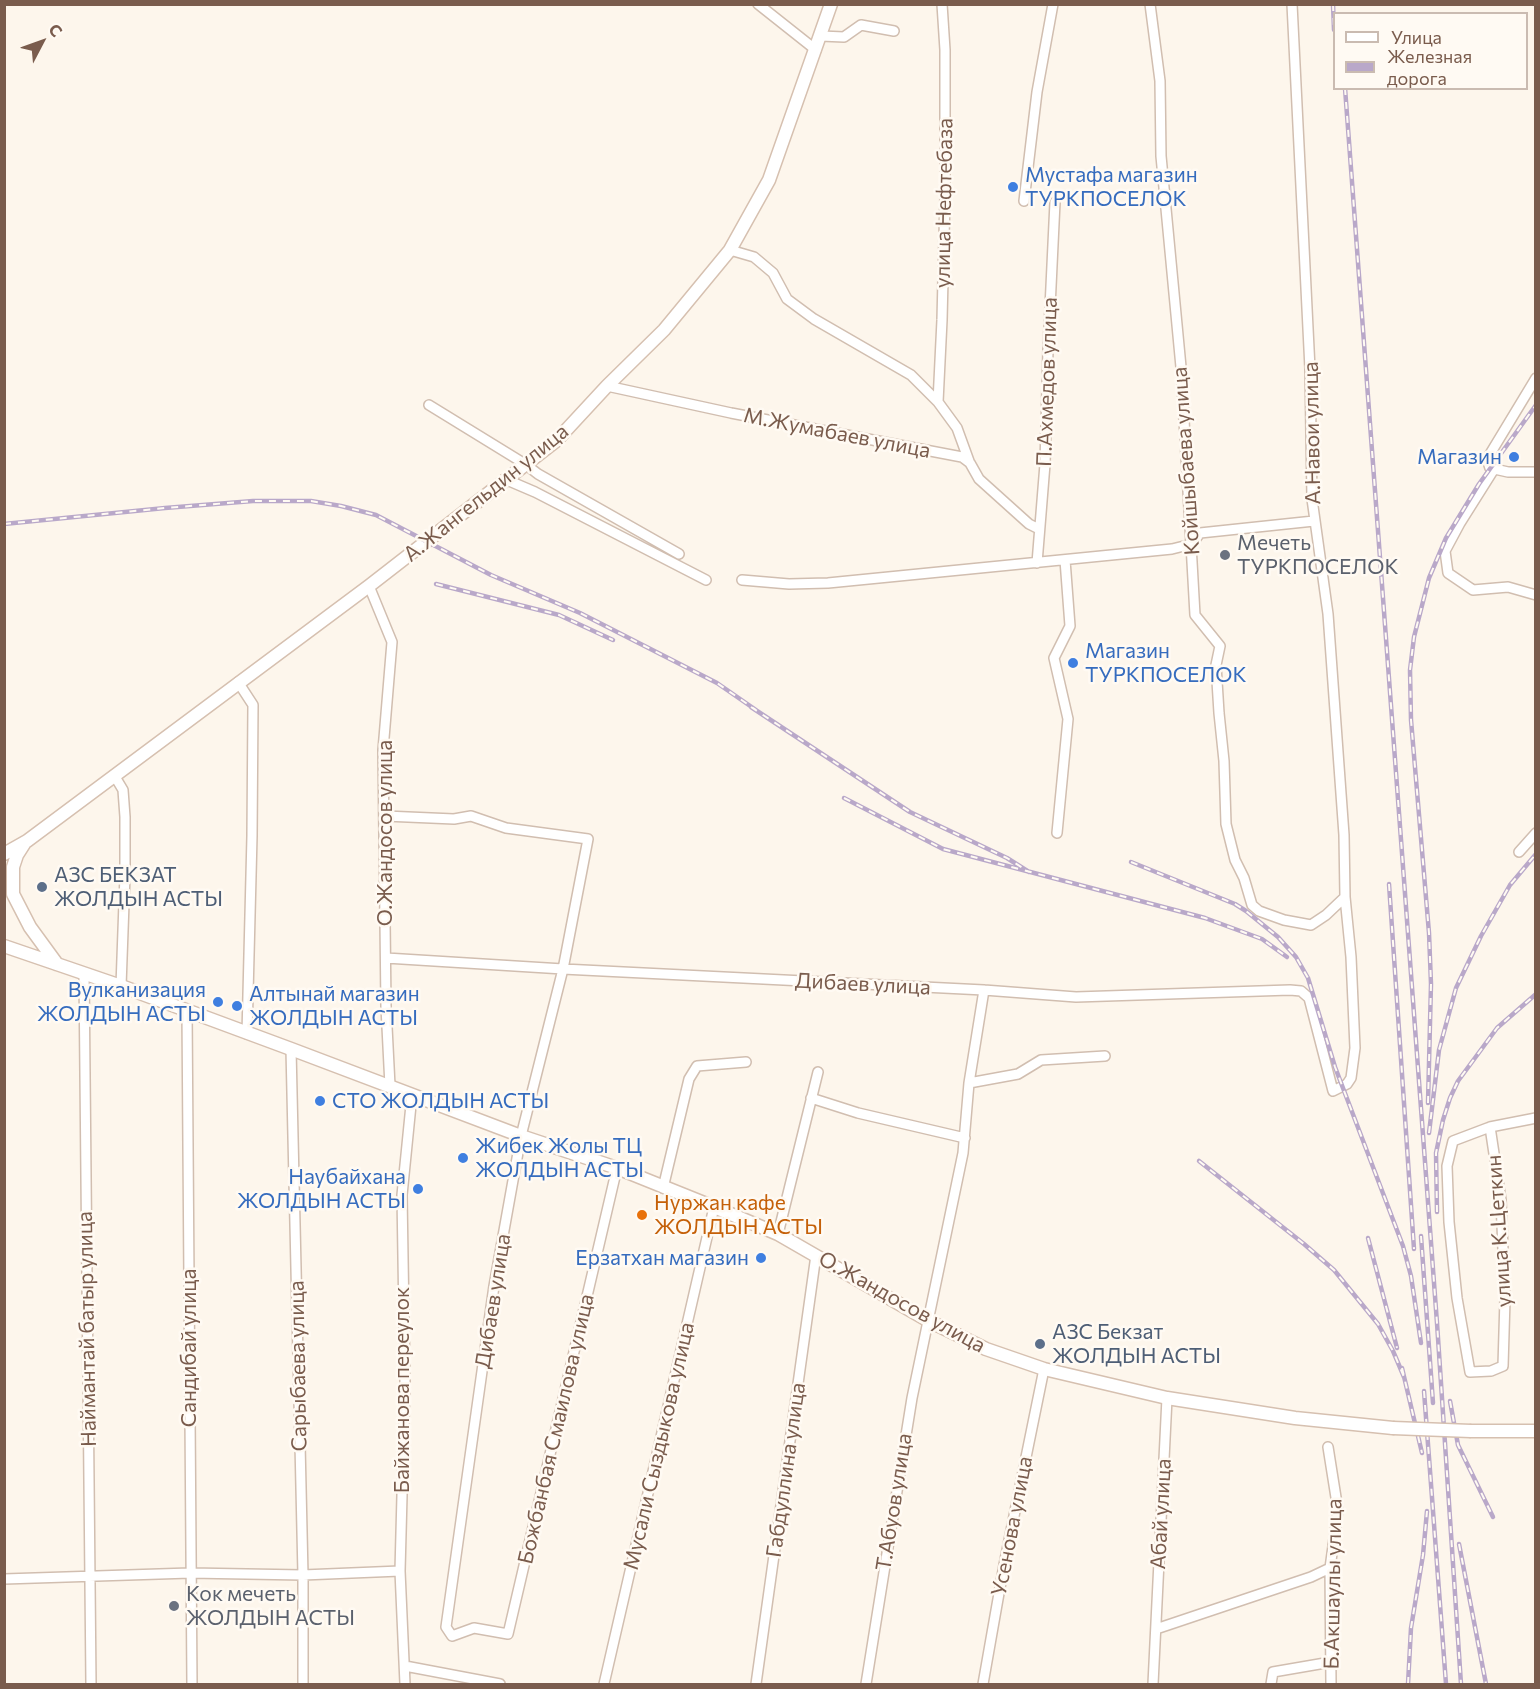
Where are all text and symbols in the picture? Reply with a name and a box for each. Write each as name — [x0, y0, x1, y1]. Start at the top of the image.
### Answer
north arrow — [12, 12, 72, 72]
legend — [1333, 12, 1528, 90]
text: С — [45, 20, 67, 40]
text: Улица — [1391, 26, 1442, 48]
text: Железная дорога — [1387, 45, 1472, 89]
street label: улица Нефтебаза — [930, 118, 958, 288]
place label: Мустафа магазин ТУРКПОСЕЛОК — [1025, 162, 1198, 212]
marker: Мустафа магазин ТУРКПОСЕЛОК — [1006, 180, 1020, 194]
street label: П.Ахмедов улица — [1031, 297, 1063, 467]
street label: А.Навои улица — [1298, 361, 1326, 505]
street label: Койшыбаева улица — [1167, 366, 1205, 556]
street label: М.Жумабаев улица — [741, 403, 933, 463]
street label: А.Жангельдин улица — [398, 419, 574, 567]
place label: Магазин — [1417, 444, 1502, 470]
marker: Магазин — [1507, 450, 1521, 464]
place label: Мечеть ТУРКПОСЕЛОК — [1237, 530, 1399, 580]
marker: Мечеть ТУРКПОСЕЛОК — [1218, 548, 1232, 562]
place label: Магазин ТУРКПОСЕЛОК — [1085, 638, 1247, 688]
marker: Магазин ТУРКПОСЕЛОК — [1066, 656, 1080, 670]
street label: О.Жандосов улица — [372, 740, 398, 926]
place label: АЗС БЕКЗАТ ЖОЛДЫН АСТЫ — [54, 862, 223, 912]
marker: АЗС БЕКЗАТ ЖОЛДЫН АСТЫ — [35, 880, 49, 894]
street label: Дибаев улица — [795, 968, 931, 1000]
place label: Вулканизация ЖОЛДЫН АСТЫ — [37, 977, 206, 1027]
place label: Алтынай магазин ЖОЛДЫН АСТЫ — [249, 981, 420, 1031]
marker: Вулканизация ЖОЛДЫН АСТЫ — [211, 995, 225, 1009]
marker: Алтынай магазин ЖОЛДЫН АСТЫ — [230, 999, 244, 1013]
place label: СТО ЖОЛДЫН АСТЫ — [332, 1088, 549, 1114]
marker: СТО ЖОЛДЫН АСТЫ — [313, 1094, 327, 1108]
place label: Жибек Жолы ТЦ ЖОЛДЫН АСТЫ — [475, 1133, 644, 1183]
marker: Жибек Жолы ТЦ ЖОЛДЫН АСТЫ — [456, 1151, 470, 1165]
street label: улица К.Цеткин — [1481, 1154, 1517, 1308]
place label: Наубайхана ЖОЛДЫН АСТЫ — [237, 1164, 406, 1214]
marker: Наубайхана ЖОЛДЫН АСТЫ — [411, 1182, 425, 1196]
place label: Нуржан кафе ЖОЛДЫН АСТЫ — [654, 1190, 823, 1240]
marker: Нуржан кафе ЖОЛДЫН АСТЫ — [635, 1208, 649, 1222]
street label: Наймантай батыр улица — [72, 1211, 102, 1447]
street label: Дибаев улица — [470, 1232, 516, 1370]
place label: Ерзатхан магазин — [575, 1245, 749, 1271]
street label: О.Жандосов улица — [814, 1246, 990, 1358]
marker: Ерзатхан магазин — [754, 1251, 768, 1265]
street label: Сандибай улица — [176, 1269, 202, 1427]
street label: Сарыбаева улица — [284, 1280, 312, 1452]
street label: Байжанова переулок — [389, 1287, 415, 1493]
street label: Божбанбая Смаилова улица — [513, 1291, 599, 1567]
place label: АЗС Бекзат ЖОЛДЫН АСТЫ — [1052, 1319, 1221, 1369]
street label: Мусали Сыздыкова улица — [618, 1320, 700, 1572]
marker: АЗС Бекзат ЖОЛДЫН АСТЫ — [1033, 1337, 1047, 1351]
street label: Габдуллина улица — [761, 1381, 811, 1559]
street label: Т.Абуов улица — [871, 1431, 917, 1573]
street label: Усенова улица — [986, 1454, 1038, 1598]
street label: Абай улица — [1146, 1458, 1176, 1570]
street label: Б.Акшаулы улица — [1319, 1498, 1347, 1670]
place label: Кок мечеть ЖОЛДЫН АСТЫ — [186, 1581, 355, 1631]
marker: Кок мечеть ЖОЛДЫН АСТЫ — [167, 1599, 181, 1613]

